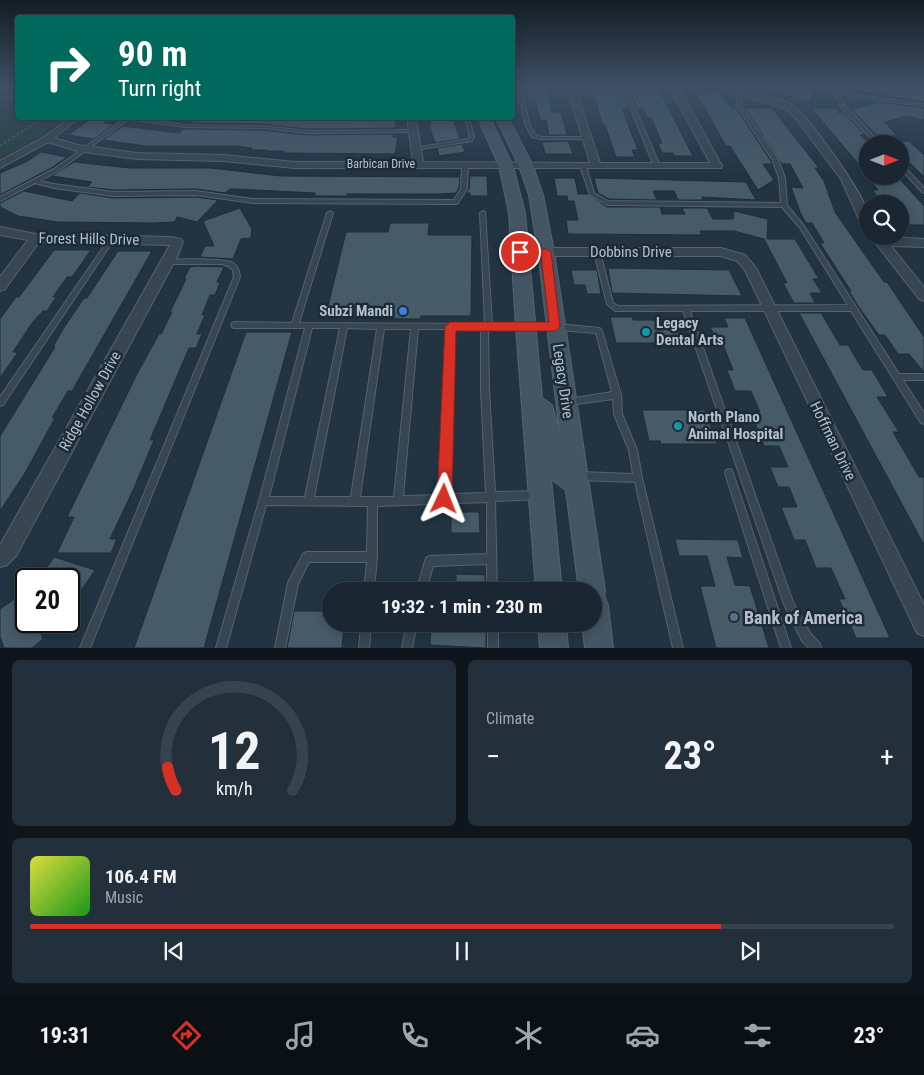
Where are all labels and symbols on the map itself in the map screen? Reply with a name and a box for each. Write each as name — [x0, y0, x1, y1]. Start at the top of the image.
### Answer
north arrow — [859, 135, 909, 185]
street label: Barbican Drive — [347, 157, 416, 171]
street label: Forest Hills Drive — [39, 229, 139, 249]
pin — [499, 231, 541, 273]
street label: Dobbins Drive — [590, 243, 672, 261]
place label: Subzi Mandi — [319, 302, 393, 320]
marker: Subzi Mandi — [397, 305, 409, 317]
place label: Legacy Dental Arts — [656, 314, 724, 349]
marker: Legacy Dental Arts — [640, 326, 652, 338]
street label: Legacy Drive — [549, 342, 577, 420]
street label: Ridge Hollow Drive — [55, 348, 125, 454]
street label: Hoffman Drive — [806, 399, 860, 483]
place label: North Plano Animal Hospital — [688, 408, 783, 443]
marker: North Plano Animal Hospital — [672, 420, 684, 432]
position arrow — [417, 472, 469, 524]
speed limit sign: 20 — [15, 568, 80, 633]
place label: Bank of America — [744, 607, 863, 628]
marker: Bank of America — [728, 611, 740, 623]

